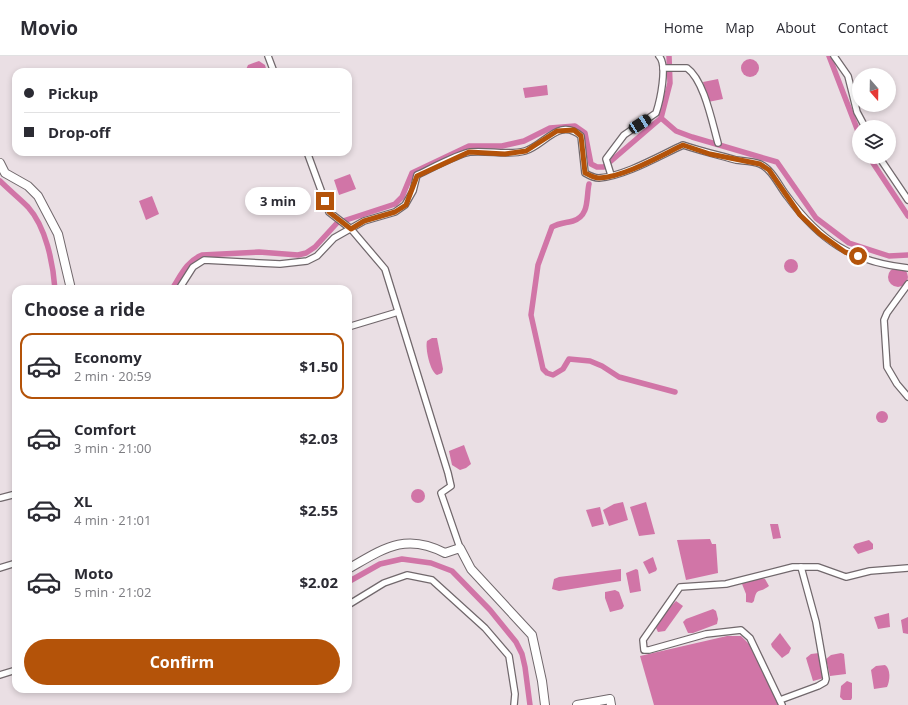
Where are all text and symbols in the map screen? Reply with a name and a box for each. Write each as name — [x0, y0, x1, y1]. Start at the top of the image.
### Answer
text: Movio — [20, 15, 78, 41]
text: Home — [664, 18, 703, 37]
text: Map — [725, 18, 754, 37]
text: About — [776, 18, 816, 37]
text: Contact — [838, 18, 888, 37]
north arrow — [852, 68, 896, 112]
map controls — [852, 68, 896, 164]
text: Pickup — [48, 83, 98, 103]
car — [627, 112, 653, 136]
button: layers — [852, 120, 896, 164]
text: Drop-off — [48, 122, 110, 142]
callout: 3 min — [245, 187, 311, 215]
text: 3 min — [260, 192, 296, 210]
route end — [316, 192, 334, 210]
route start — [849, 247, 867, 265]
text: Choose a ride — [24, 297, 145, 321]
text: Economy — [74, 347, 142, 367]
icon: car — [26, 348, 62, 384]
text: $1.50 — [299, 356, 338, 376]
text: 2 min · 20:59 — [74, 367, 151, 385]
text: Comfort — [74, 419, 136, 439]
icon: car — [26, 420, 62, 456]
text: $2.03 — [299, 428, 338, 448]
text: 3 min · 21:00 — [74, 439, 151, 457]
text: XL — [74, 491, 92, 511]
icon: car — [26, 492, 62, 528]
text: $2.55 — [299, 500, 338, 520]
text: 4 min · 21:01 — [74, 511, 151, 529]
text: Moto — [74, 563, 113, 583]
icon: car — [26, 564, 62, 600]
text: $2.02 — [299, 572, 338, 592]
text: 5 min · 21:02 — [74, 583, 151, 601]
button: Confirm — [24, 639, 340, 685]

